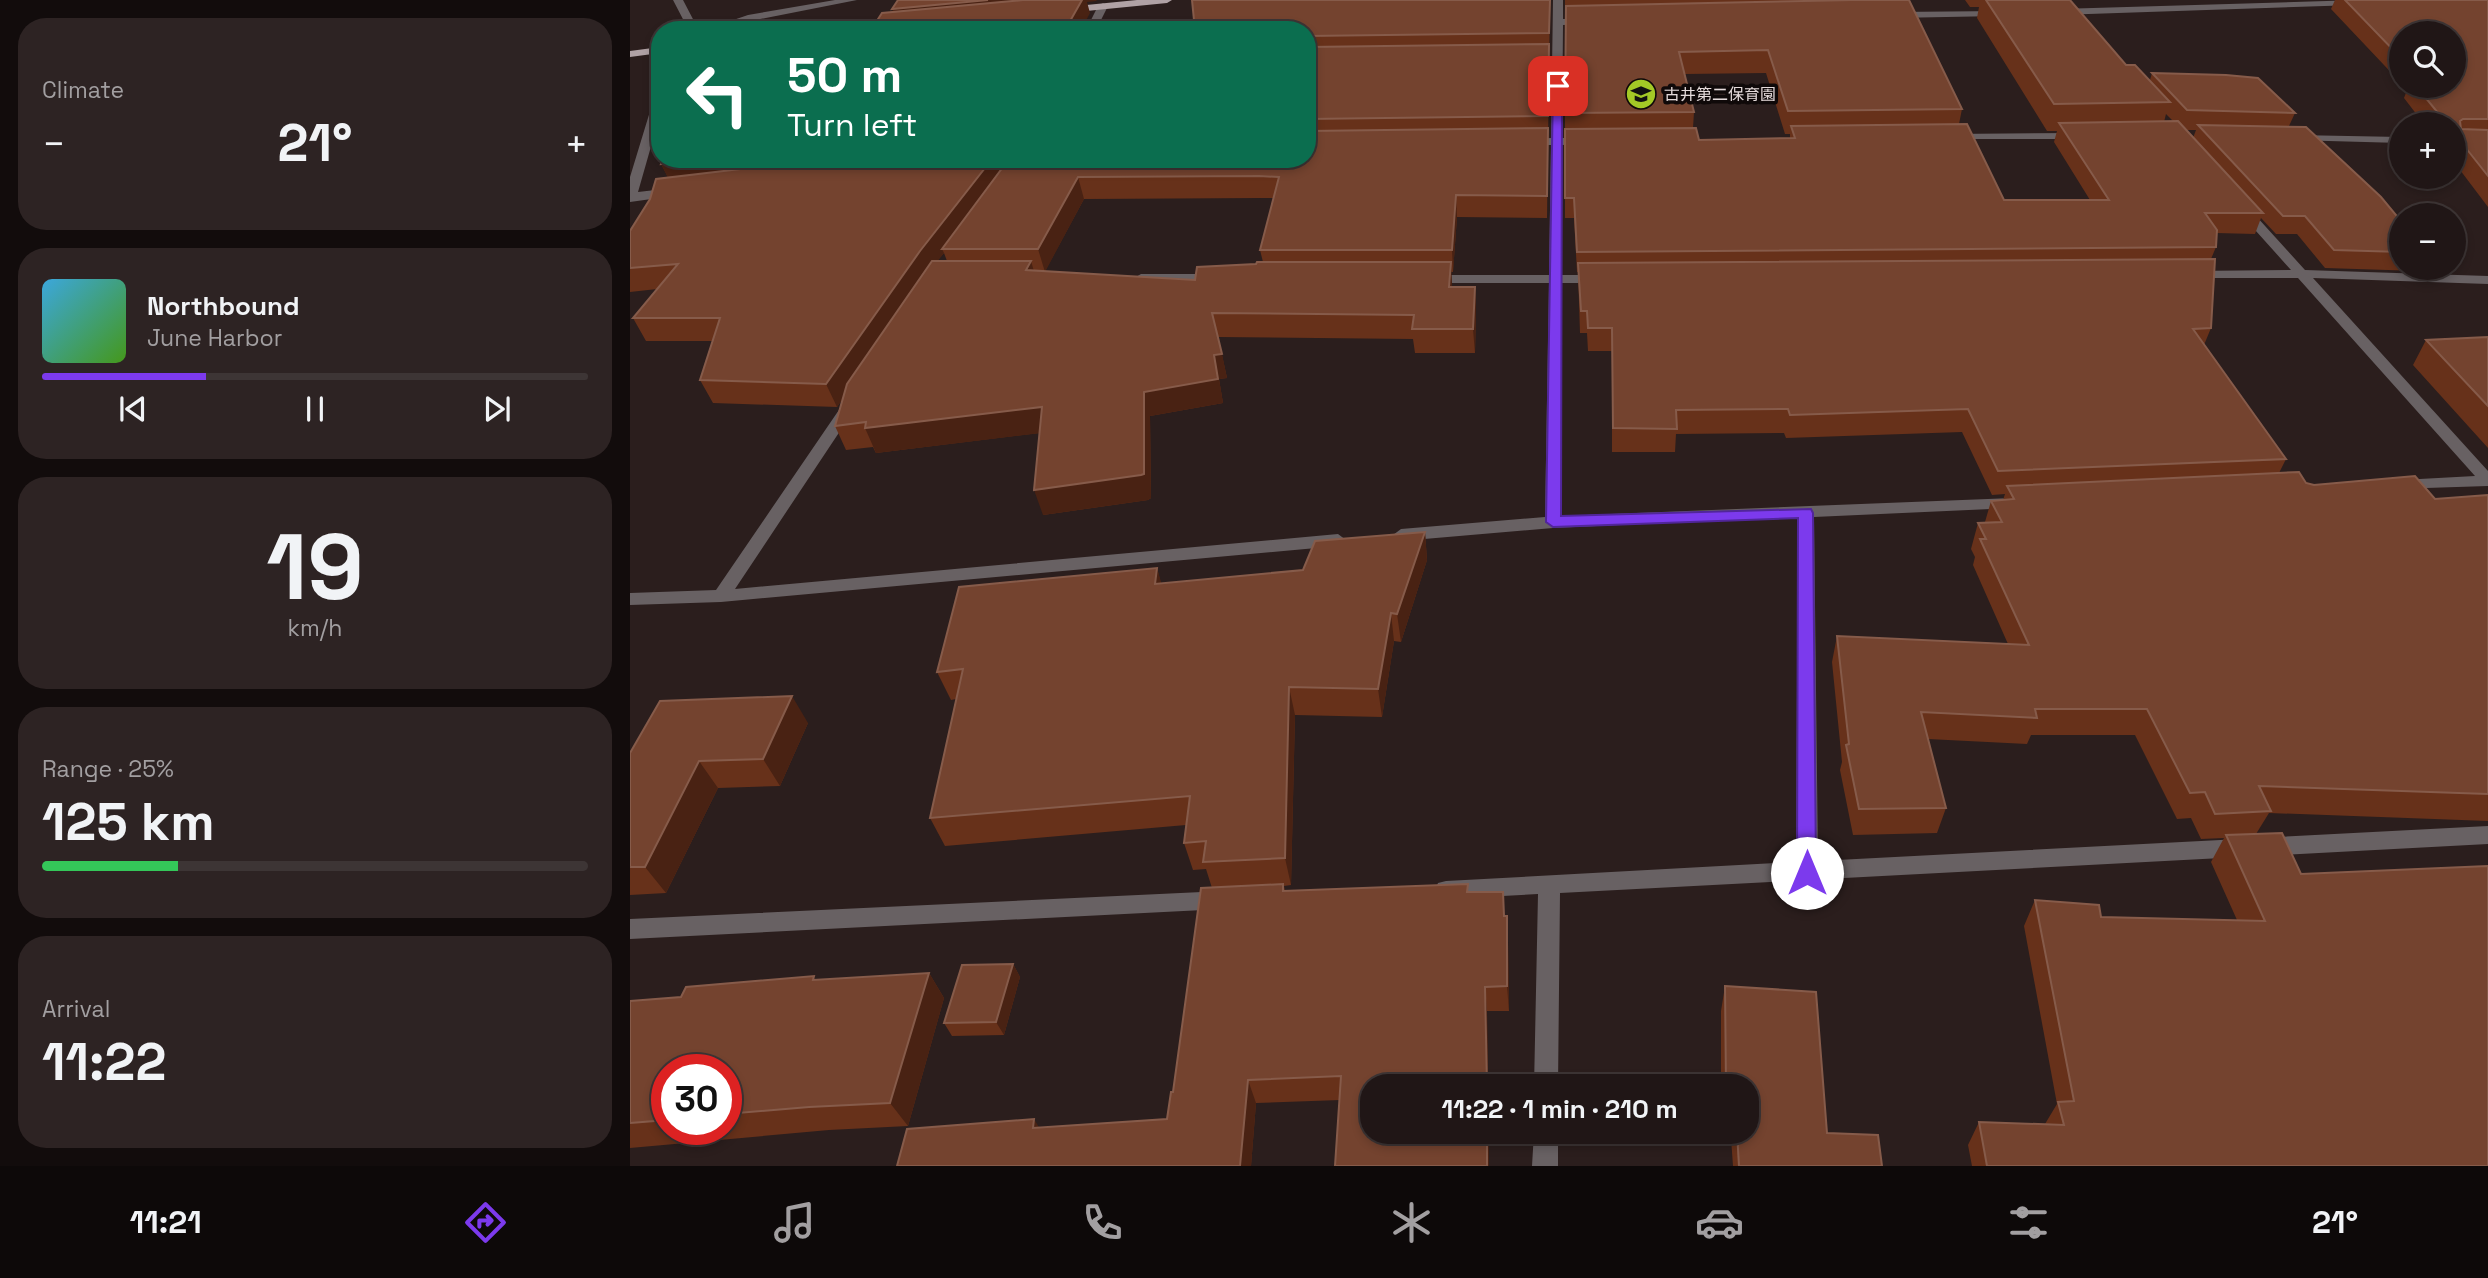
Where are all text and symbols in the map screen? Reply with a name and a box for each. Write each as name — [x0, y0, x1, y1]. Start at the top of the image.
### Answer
map controls — [2389, 21, 2466, 280]
button: search — [2389, 21, 2466, 98]
text: 50 m — [787, 44, 902, 106]
icon: left — [672, 49, 763, 140]
pin — [1528, 56, 1588, 116]
icon: arrive — [1539, 67, 1577, 105]
text: Climate — [42, 75, 124, 105]
school or university icon: 古井第二保育園 — [1624, 77, 1658, 111]
place label: 古井第二保育園 — [1664, 84, 1776, 105]
text: Turn left — [787, 105, 917, 145]
text: 21° — [278, 110, 352, 176]
button: + — [2389, 112, 2466, 189]
text: − — [42, 120, 66, 168]
text: + — [564, 120, 588, 168]
button: − — [2389, 203, 2466, 280]
text: Northbound — [147, 289, 300, 323]
text: June Harbor — [147, 323, 282, 353]
icon: previous — [114, 390, 152, 428]
icon: pause — [296, 390, 334, 428]
icon: next — [478, 390, 516, 428]
text: 19 — [266, 509, 364, 626]
text: km/h — [288, 613, 342, 643]
text: Range · 25% — [42, 754, 174, 784]
text: 125 km — [42, 789, 215, 855]
position arrow — [1770, 836, 1844, 910]
text: Arrival — [42, 994, 110, 1024]
text: 11:22 — [42, 1029, 166, 1095]
speed limit sign: 30 — [651, 1054, 742, 1145]
text: 11:22 · 1 min · 210 m — [1441, 1092, 1678, 1126]
icon: directions — [461, 1198, 510, 1247]
icon: music — [770, 1198, 819, 1247]
icon: phone — [1078, 1198, 1127, 1247]
icon: climate — [1387, 1198, 1436, 1247]
icon: car — [1695, 1198, 1744, 1247]
icon: filters — [2004, 1198, 2053, 1247]
text: 11:21 — [130, 1202, 202, 1242]
text: 21° — [2312, 1202, 2358, 1242]

